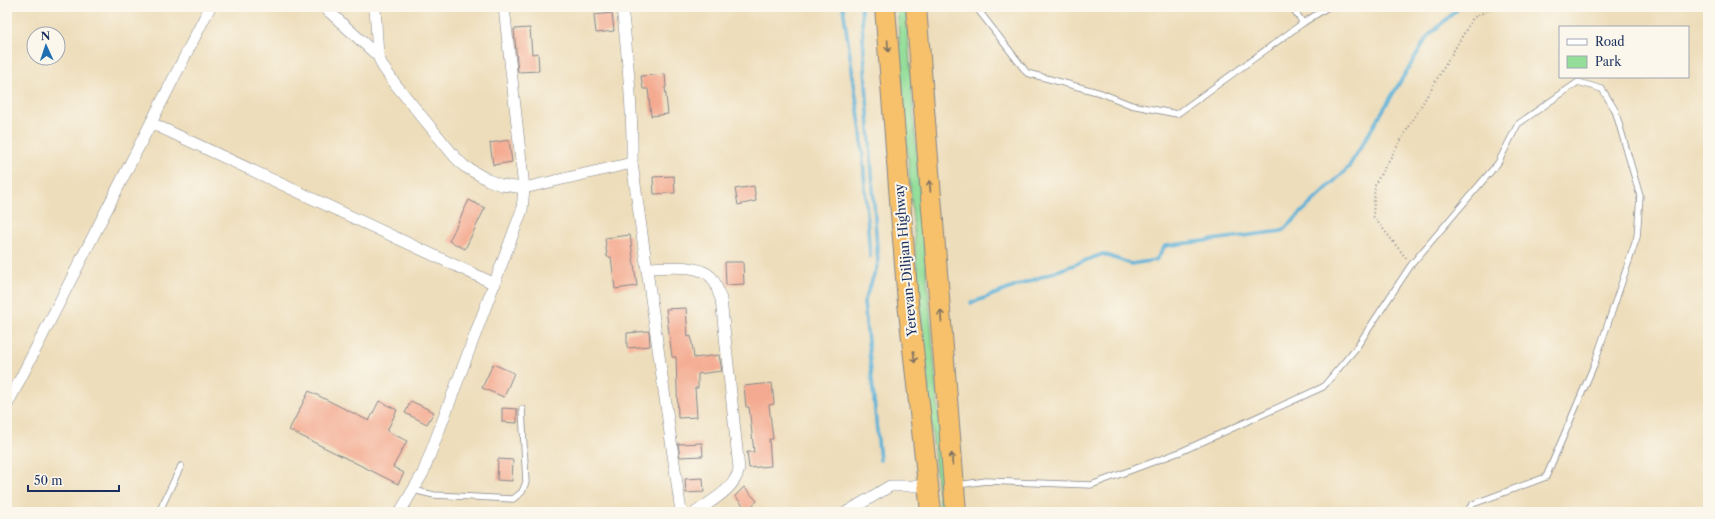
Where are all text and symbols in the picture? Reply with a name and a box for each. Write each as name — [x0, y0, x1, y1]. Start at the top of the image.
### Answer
north arrow — [26, 26, 66, 66]
legend — [1559, 26, 1689, 78]
text: N — [40, 29, 51, 43]
text: Road — [1595, 34, 1625, 49]
one-way arrow — [885, 39, 892, 52]
text: Park — [1595, 54, 1622, 69]
one-way arrow — [927, 180, 934, 193]
street label: Yerevan-Dilijan Highway — [890, 182, 920, 338]
one-way arrow — [937, 310, 944, 323]
one-way arrow — [910, 350, 918, 363]
one-way arrow — [948, 453, 955, 466]
scale bar — [28, 467, 119, 493]
text: 50 m — [34, 473, 63, 488]

